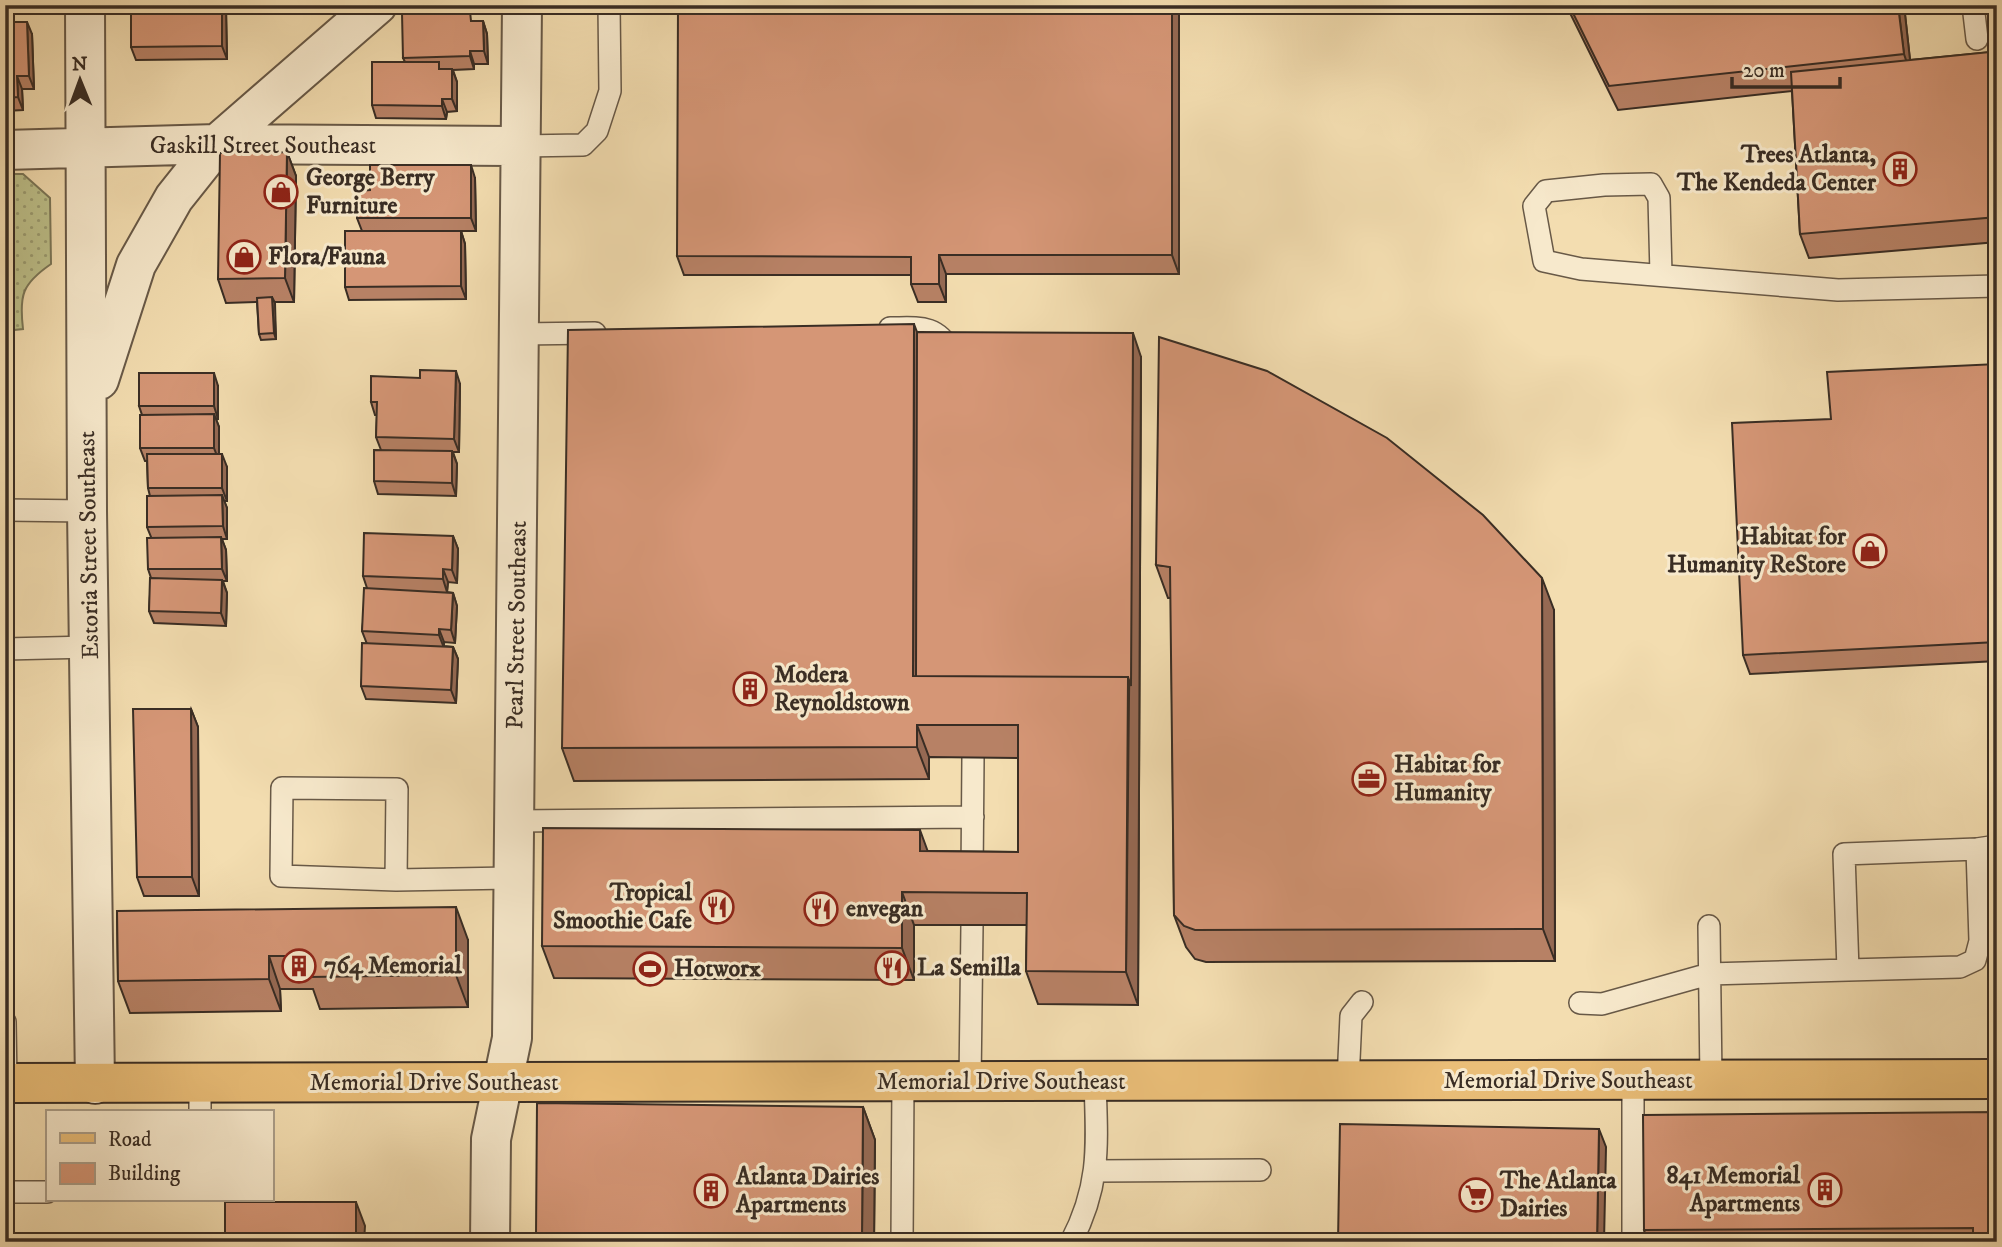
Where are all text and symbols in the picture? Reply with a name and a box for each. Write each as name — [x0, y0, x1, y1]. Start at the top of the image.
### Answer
north arrow — [46, 46, 116, 116]
scale bar — [1732, 46, 1841, 90]
text: N — [72, 53, 88, 76]
text: 20 m — [1743, 58, 1785, 84]
street label: Gaskill Street Southeast — [150, 131, 377, 161]
place label: Trees Atlanta, The Kendeda Center — [1676, 140, 1877, 198]
building icon: Trees Atlanta, The Kendeda Center — [1881, 150, 1919, 188]
place label: George Berry Furniture — [306, 163, 435, 221]
shop icon: George Berry Furniture — [262, 173, 300, 211]
shop icon: Flora/Fauna — [225, 238, 263, 276]
place label: Flora/Fauna — [268, 242, 386, 272]
street label: Estoria Street Southeast — [72, 430, 106, 660]
street label: Pearl Street Southeast — [500, 520, 534, 730]
place label: Habitat for Humanity ReStore — [1667, 522, 1847, 580]
shop icon: Habitat for Humanity ReStore — [1851, 532, 1889, 570]
place label: Modera Reynoldstown — [774, 660, 910, 718]
building icon: Modera Reynoldstown — [731, 670, 769, 708]
place label: Habitat for Humanity — [1394, 750, 1502, 808]
office icon: Habitat for Humanity — [1350, 760, 1388, 798]
place label: Tropical Smoothie Cafe — [553, 878, 693, 936]
restaurant icon: Tropical Smoothie Cafe — [698, 888, 736, 926]
restaurant icon: envegan — [802, 890, 840, 928]
place label: envegan — [846, 894, 924, 924]
building icon: 764 Memorial — [280, 947, 318, 985]
restaurant icon: La Semilla — [873, 949, 911, 987]
sports icon: Hotworx — [631, 950, 669, 988]
place label: 764 Memorial — [324, 951, 462, 981]
place label: La Semilla — [917, 953, 1022, 983]
place label: Hotworx — [674, 954, 761, 984]
street label: Memorial Drive Southeast — [1443, 1066, 1693, 1096]
street label: Memorial Drive Southeast — [876, 1067, 1126, 1097]
street label: Memorial Drive Southeast — [309, 1068, 559, 1098]
legend — [46, 1110, 273, 1202]
text: Road — [108, 1127, 152, 1153]
text: Building — [108, 1161, 181, 1187]
place label: 841 Memorial Apartments — [1667, 1161, 1801, 1219]
place label: Atlanta Dairies Apartments — [735, 1162, 879, 1220]
place label: The Atlanta Dairies — [1499, 1166, 1617, 1224]
building icon: 841 Memorial Apartments — [1806, 1171, 1844, 1209]
building icon: Atlanta Dairies Apartments — [692, 1172, 730, 1210]
supermarket icon: The Atlanta Dairies — [1457, 1176, 1495, 1214]

